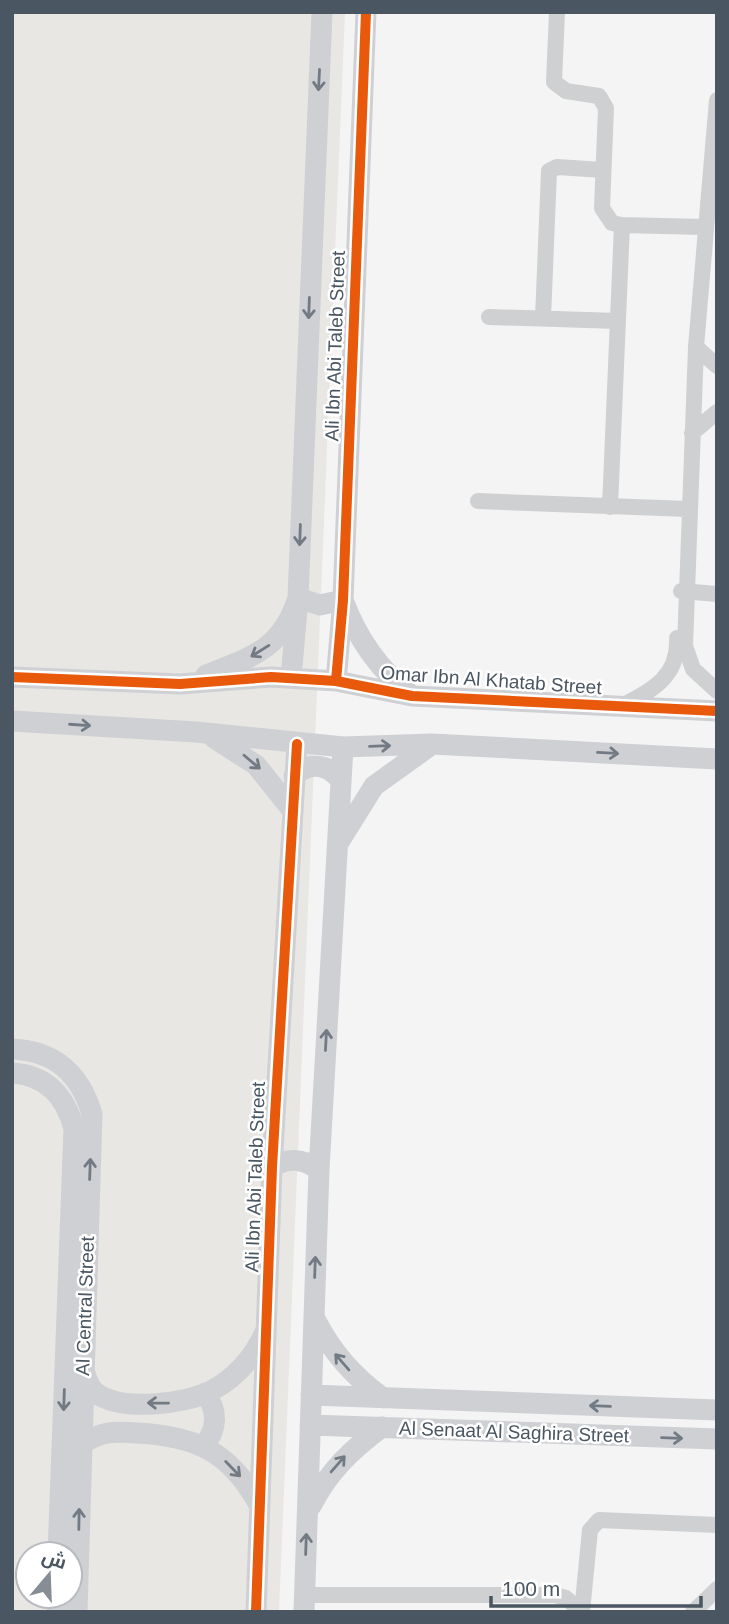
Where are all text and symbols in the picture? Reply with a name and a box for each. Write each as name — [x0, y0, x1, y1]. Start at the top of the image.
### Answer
one-way arrow — [312, 69, 325, 92]
street label: Ali Ibn Abi Taleb Street — [321, 250, 349, 442]
one-way arrow — [303, 296, 316, 319]
one-way arrow — [294, 523, 307, 546]
one-way arrow — [251, 644, 270, 659]
street label: Omar Ibn Al Khatab Street — [380, 662, 603, 698]
one-way arrow — [69, 719, 91, 732]
one-way arrow — [369, 739, 392, 752]
one-way arrow — [596, 747, 618, 760]
one-way arrow — [242, 754, 260, 769]
one-way arrow — [320, 1029, 333, 1052]
street label: Ali Ibn Abi Taleb Street — [241, 1081, 269, 1273]
one-way arrow — [84, 1158, 97, 1181]
street label: Al Central Street — [72, 1235, 98, 1376]
one-way arrow — [309, 1256, 322, 1279]
one-way arrow — [334, 1354, 350, 1372]
one-way arrow — [57, 1388, 71, 1411]
one-way arrow — [147, 1396, 170, 1410]
one-way arrow — [588, 1399, 611, 1412]
street label: Al Senaat Al Saghira Street — [399, 1417, 630, 1447]
one-way arrow — [661, 1431, 684, 1444]
one-way arrow — [330, 1456, 346, 1474]
one-way arrow — [225, 1460, 242, 1477]
one-way arrow — [72, 1508, 86, 1531]
one-way arrow — [300, 1532, 313, 1555]
north arrow — [14, 1540, 84, 1610]
text: ش — [39, 1546, 69, 1574]
scale bar — [491, 1564, 701, 1608]
text: 100 m — [502, 1577, 560, 1600]

